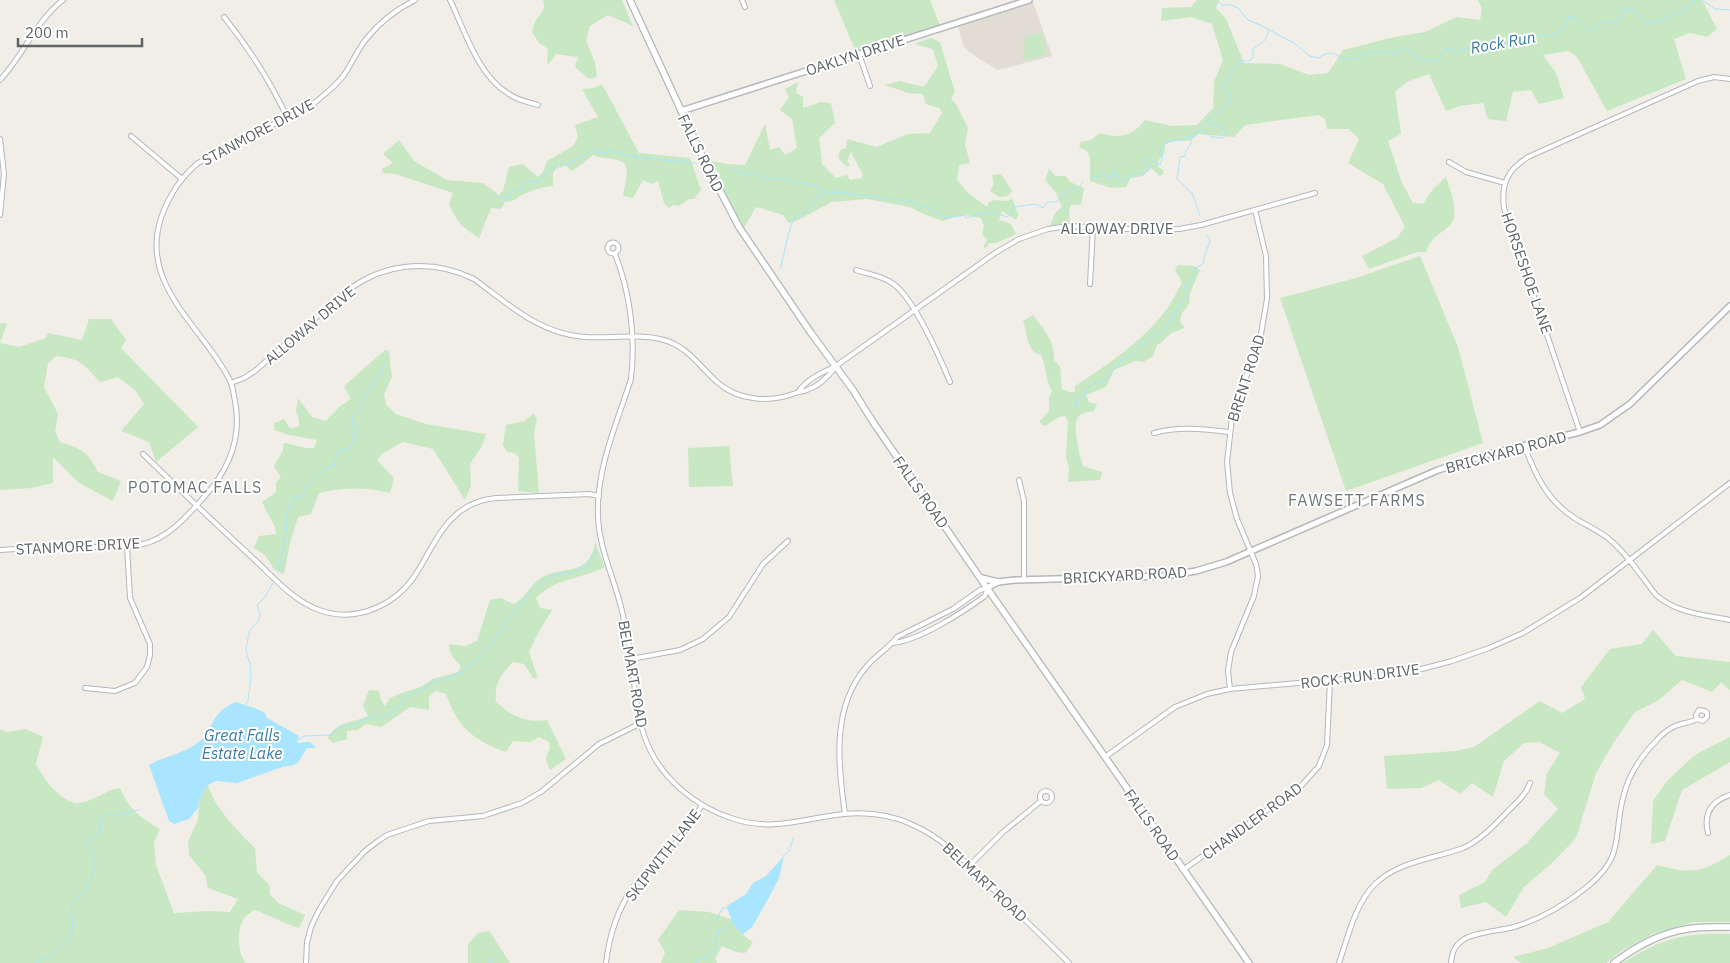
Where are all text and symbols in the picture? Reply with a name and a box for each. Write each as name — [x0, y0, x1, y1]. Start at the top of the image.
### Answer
scale bar — [18, 15, 141, 47]
text: 200 m — [25, 23, 69, 42]
water label: Rock Run — [1469, 26, 1537, 58]
street label: OAKLYN DRIVE — [803, 30, 907, 80]
street label: STANMORE DRIVE — [199, 94, 317, 170]
street label: FALLS ROAD — [674, 111, 728, 195]
street label: HORSESHOE LANE — [1497, 210, 1557, 336]
street label: ALLOWAY DRIVE — [1061, 219, 1173, 238]
street label: ALLOWAY DRIVE — [261, 281, 359, 369]
street label: BRENT ROAD — [1223, 332, 1269, 424]
street label: BRICKYARD ROAD — [1443, 427, 1569, 477]
street label: FALLS ROAD — [889, 452, 953, 532]
district label: POTOMAC FALLS — [128, 477, 262, 497]
district label: FAWSETT FARMS — [1288, 490, 1426, 510]
street label: STANMORE DRIVE — [15, 533, 141, 559]
street label: BRICKYARD ROAD — [1062, 562, 1188, 588]
street label: BELMART ROAD — [614, 619, 652, 729]
street label: ROCK RUN DRIVE — [1299, 659, 1421, 693]
water label: Great Falls Estate Lake — [202, 725, 282, 763]
street label: CHANDLER ROAD — [1198, 778, 1306, 864]
street label: FALLS ROAD — [1120, 785, 1184, 865]
street label: SKIPWITH LANE — [621, 805, 705, 905]
street label: BELMART ROAD — [939, 838, 1031, 926]

